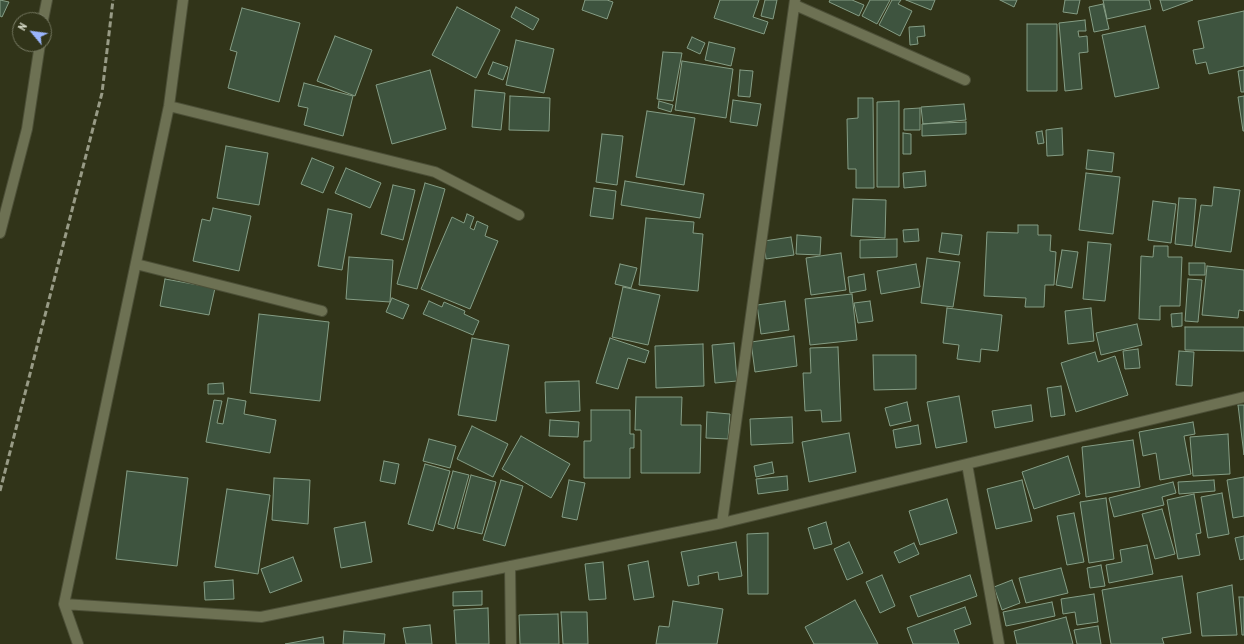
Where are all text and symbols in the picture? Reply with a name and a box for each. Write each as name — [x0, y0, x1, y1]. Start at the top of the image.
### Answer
north arrow — [12, 12, 52, 52]
text: N — [15, 20, 30, 33]

